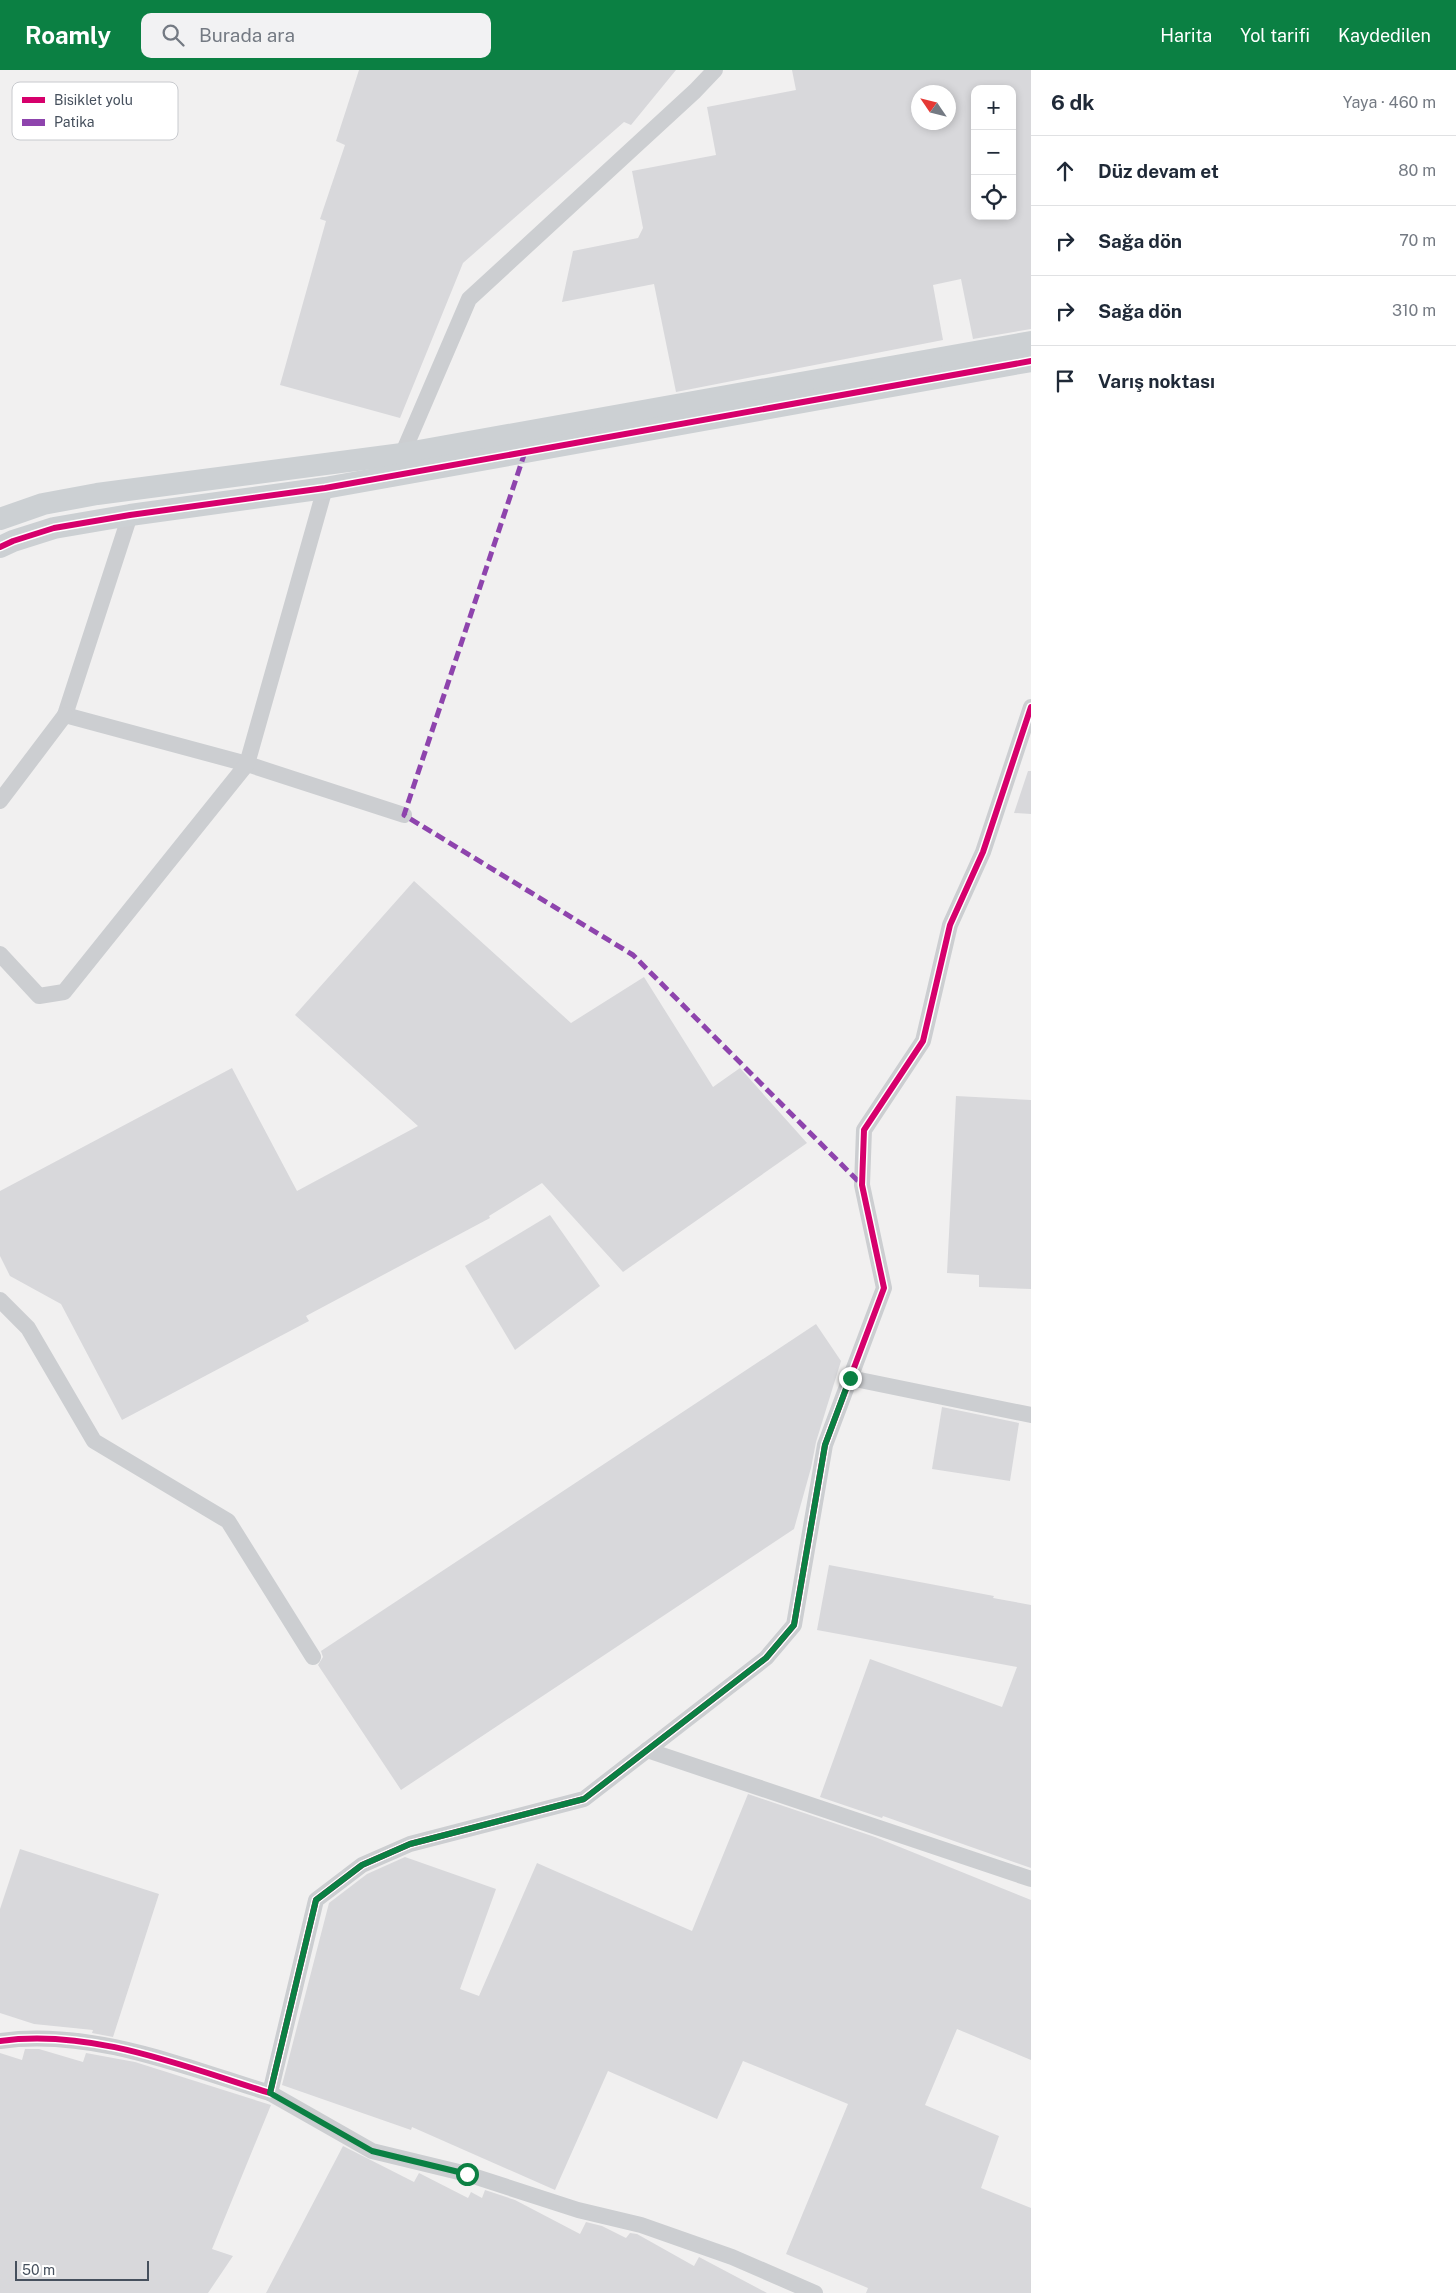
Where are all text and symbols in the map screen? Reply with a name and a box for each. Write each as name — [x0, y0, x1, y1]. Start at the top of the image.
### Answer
search box — [141, 13, 491, 58]
text: Roamly — [25, 21, 111, 49]
icon: search — [159, 21, 187, 49]
text: Burada ara — [199, 24, 295, 46]
text: Harita — [1160, 25, 1212, 46]
text: Yol tarifi — [1240, 25, 1310, 46]
text: Kaydedilen — [1338, 25, 1431, 46]
legend — [12, 82, 178, 140]
north arrow — [911, 85, 956, 130]
map controls — [971, 85, 1016, 220]
button: + — [971, 85, 1016, 130]
text: 6 dk — [1051, 90, 1095, 115]
text: Bisiklet yolu — [54, 92, 133, 108]
text: Yaya · 460 m — [1343, 93, 1436, 112]
text: Patika — [54, 114, 95, 130]
button: − — [971, 130, 1016, 175]
icon: ahead — [1051, 157, 1079, 185]
text: Düz devam et — [1098, 160, 1219, 182]
text: 80 m — [1398, 161, 1436, 180]
button: locate — [971, 175, 1016, 220]
icon: right — [1051, 227, 1079, 255]
text: Sağa dön — [1098, 230, 1182, 252]
text: 70 m — [1399, 231, 1436, 250]
icon: right — [1051, 297, 1079, 325]
text: Sağa dön — [1098, 300, 1182, 322]
text: 310 m — [1392, 301, 1436, 320]
icon: arrive — [1051, 367, 1079, 395]
text: Varış noktası — [1098, 370, 1215, 392]
route end — [839, 1367, 862, 1390]
route start — [456, 2163, 479, 2186]
scale bar — [15, 2258, 149, 2281]
text: 50 m — [22, 2262, 55, 2278]

